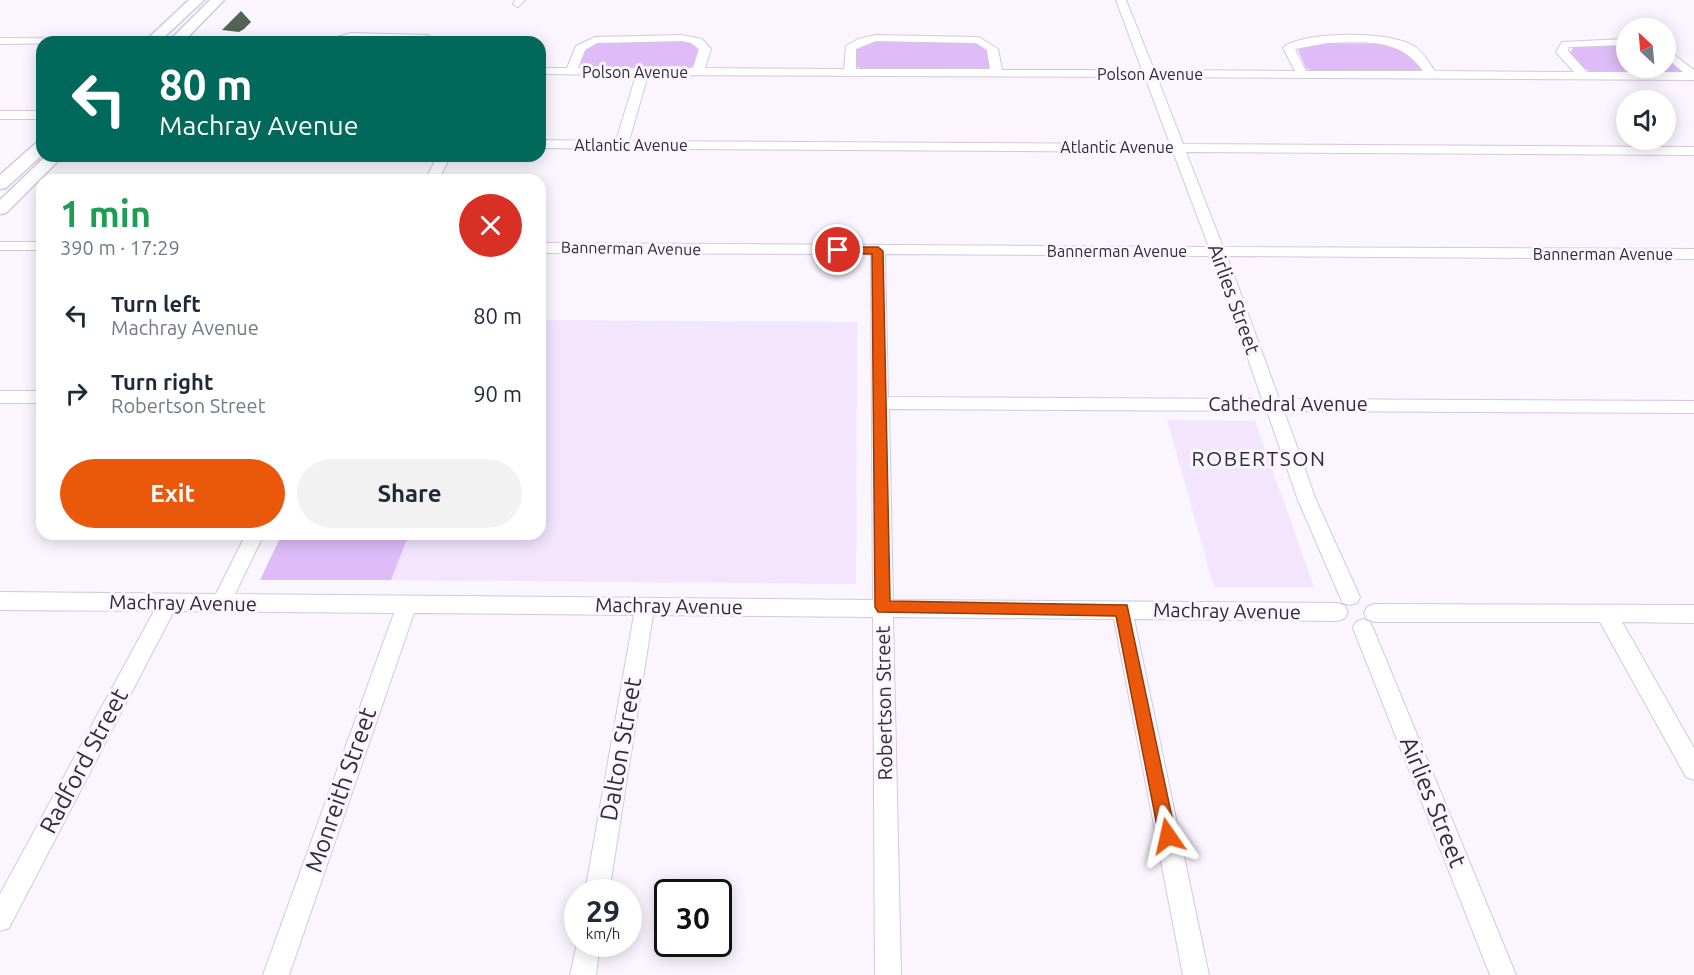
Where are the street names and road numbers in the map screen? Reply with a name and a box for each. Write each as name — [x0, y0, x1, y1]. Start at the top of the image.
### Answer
street label: Polson Avenue — [582, 63, 688, 81]
street label: Polson Avenue — [1097, 65, 1203, 83]
street label: Atlantic Avenue — [574, 136, 688, 154]
street label: Atlantic Avenue — [1060, 138, 1174, 156]
street label: Bannerman Avenue — [561, 238, 701, 258]
street label: Airlies Street — [1204, 241, 1265, 357]
street label: Bannerman Avenue — [1047, 242, 1187, 260]
street label: Bannerman Avenue — [1533, 245, 1673, 263]
street label: Cathedral Avenue — [1208, 392, 1368, 415]
street label: Machray Avenue — [109, 590, 257, 615]
street label: Machray Avenue — [595, 593, 743, 618]
street label: Machray Avenue — [1153, 598, 1301, 623]
street label: Robertson Street — [871, 625, 896, 780]
street label: Dalton Street — [595, 675, 647, 823]
street label: Radford Street — [34, 683, 133, 838]
street label: Monreith Street — [300, 703, 382, 876]
street label: Airlies Street — [1395, 732, 1472, 872]

